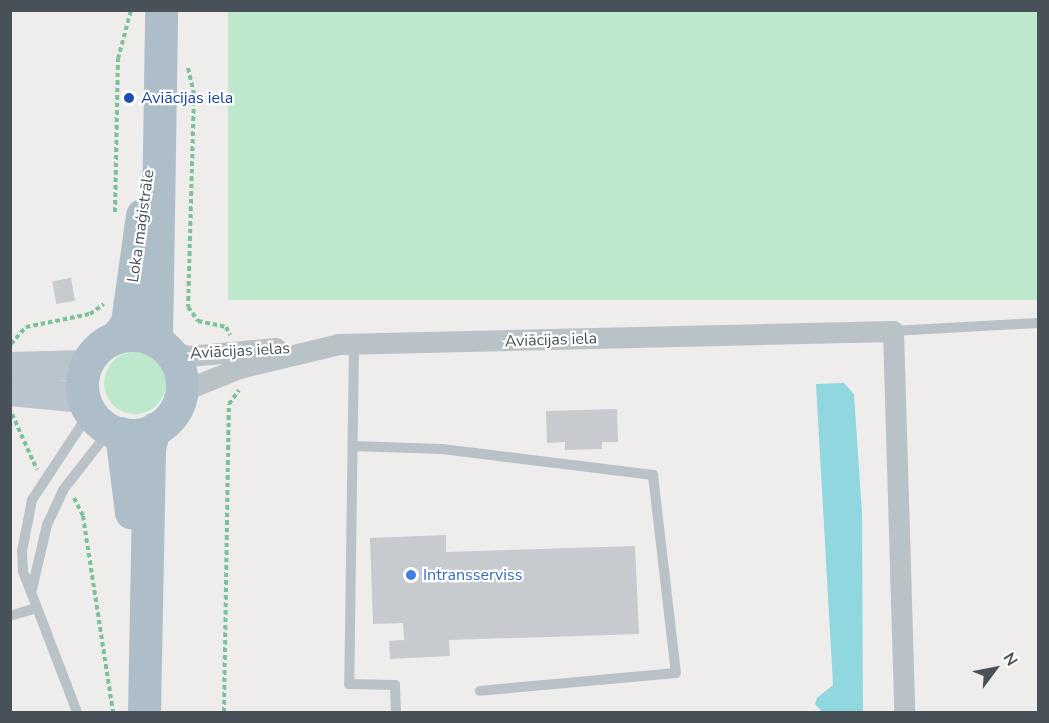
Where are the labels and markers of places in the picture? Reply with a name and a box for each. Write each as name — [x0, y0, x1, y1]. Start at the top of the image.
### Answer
place label: Aviācijas iela — [141, 88, 233, 108]
marker: Aviācijas iela — [122, 91, 136, 105]
place label: Intransserviss — [423, 565, 522, 585]
marker: Intransserviss — [404, 568, 418, 582]

